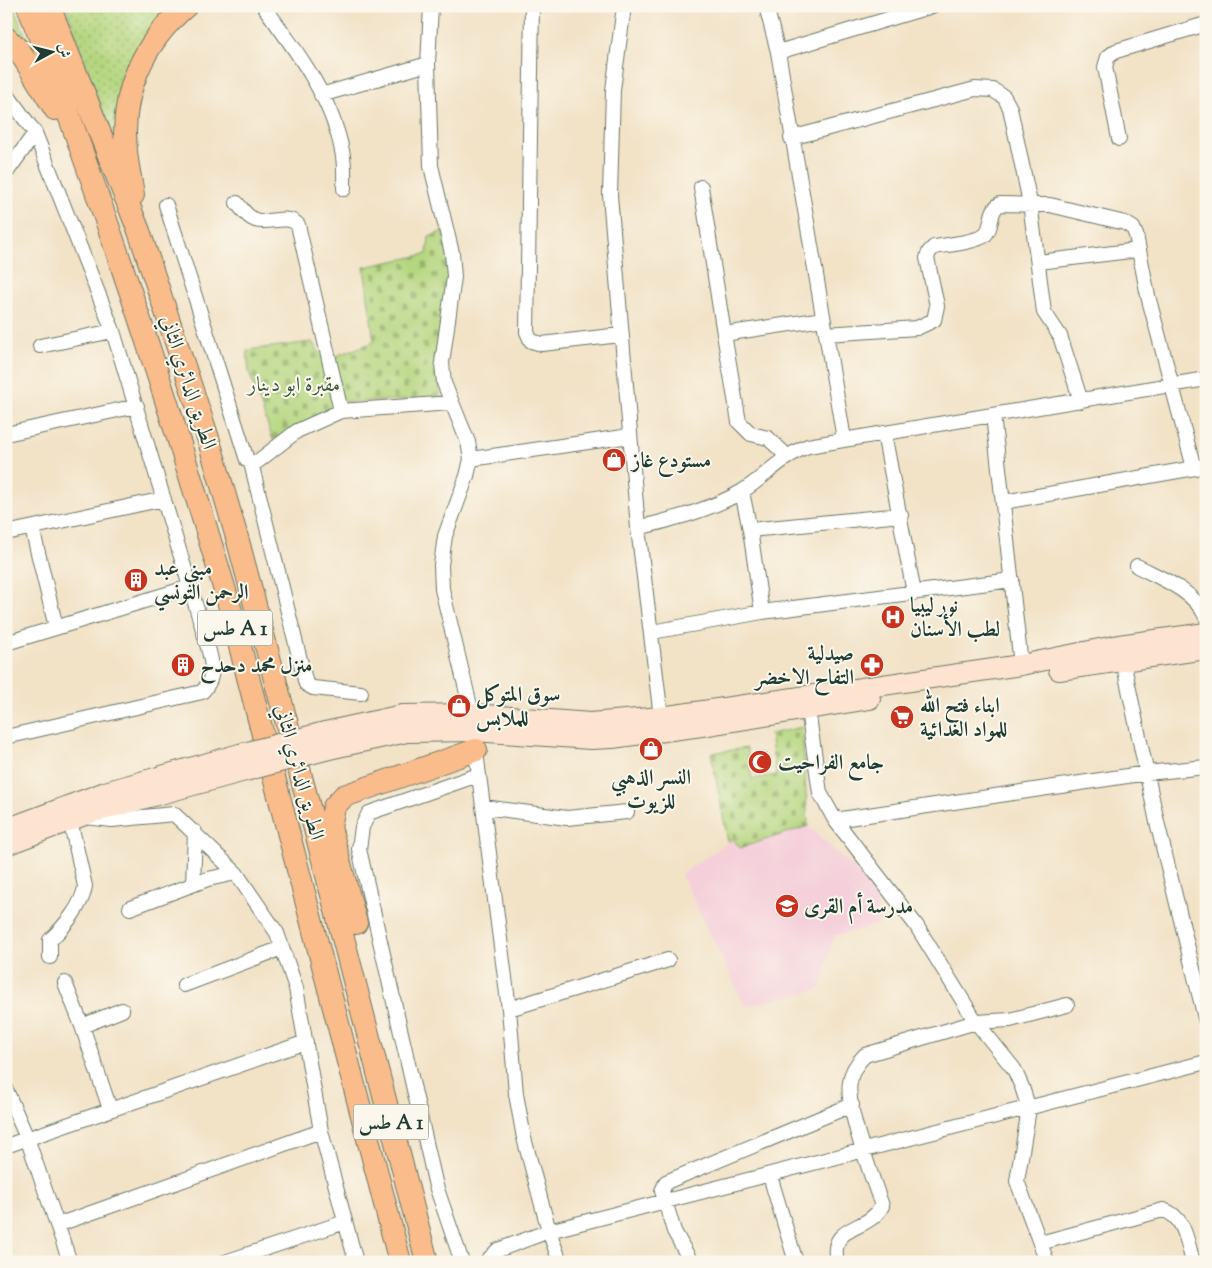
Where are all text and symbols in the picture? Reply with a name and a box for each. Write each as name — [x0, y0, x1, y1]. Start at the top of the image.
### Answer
north arrow — [28, 28, 78, 78]
text: ش — [52, 43, 74, 59]
street label: الطريق الدائري الثاني — [151, 312, 223, 454]
park label: مقبرة ابو دينار — [246, 371, 340, 401]
shop icon: مستودع غاز — [601, 447, 627, 473]
place label: مستودع غاز — [630, 447, 711, 477]
place label: مبني عبد الرحمن التونسي — [154, 555, 249, 612]
building icon: مبني عبد الرحمن التونسي — [123, 567, 149, 593]
place label: نور ليبيا لطب الأسنان — [910, 592, 1000, 646]
hospital icon: نور ليبيا لطب الأسنان — [880, 604, 906, 630]
road number: طس A 1 — [198, 610, 272, 646]
place label: صيدلية التفاح الاخضر — [752, 640, 854, 696]
building icon: منزل محمد دحدح — [170, 652, 196, 678]
place label: منزل محمد دحدح — [200, 652, 312, 684]
pharmacy icon: صيدلية التفاح الاخضر — [859, 652, 885, 678]
place label: سوق المتوكل للملابس — [476, 681, 560, 735]
place label: ابناء فتح الله للمواد الغدائية — [920, 688, 1007, 746]
shop icon: سوق المتوكل للملابس — [446, 693, 472, 719]
street label: الطريق الدائري الثاني — [266, 701, 331, 844]
supermarket icon: ابناء فتح الله للمواد الغدائية — [889, 704, 915, 730]
shop icon: النسر الذهبي للزيوت — [638, 736, 664, 762]
mosque icon: جامع الفراحيت — [747, 749, 773, 775]
place label: جامع الفراحيت — [778, 749, 884, 781]
place label: النسر الذهبي للزيوت — [611, 764, 691, 818]
place label: مدرسة أم القرى — [804, 892, 913, 925]
school or university icon: مدرسة أم القرى — [774, 893, 800, 919]
road number: طس A 1 — [354, 1104, 428, 1140]

